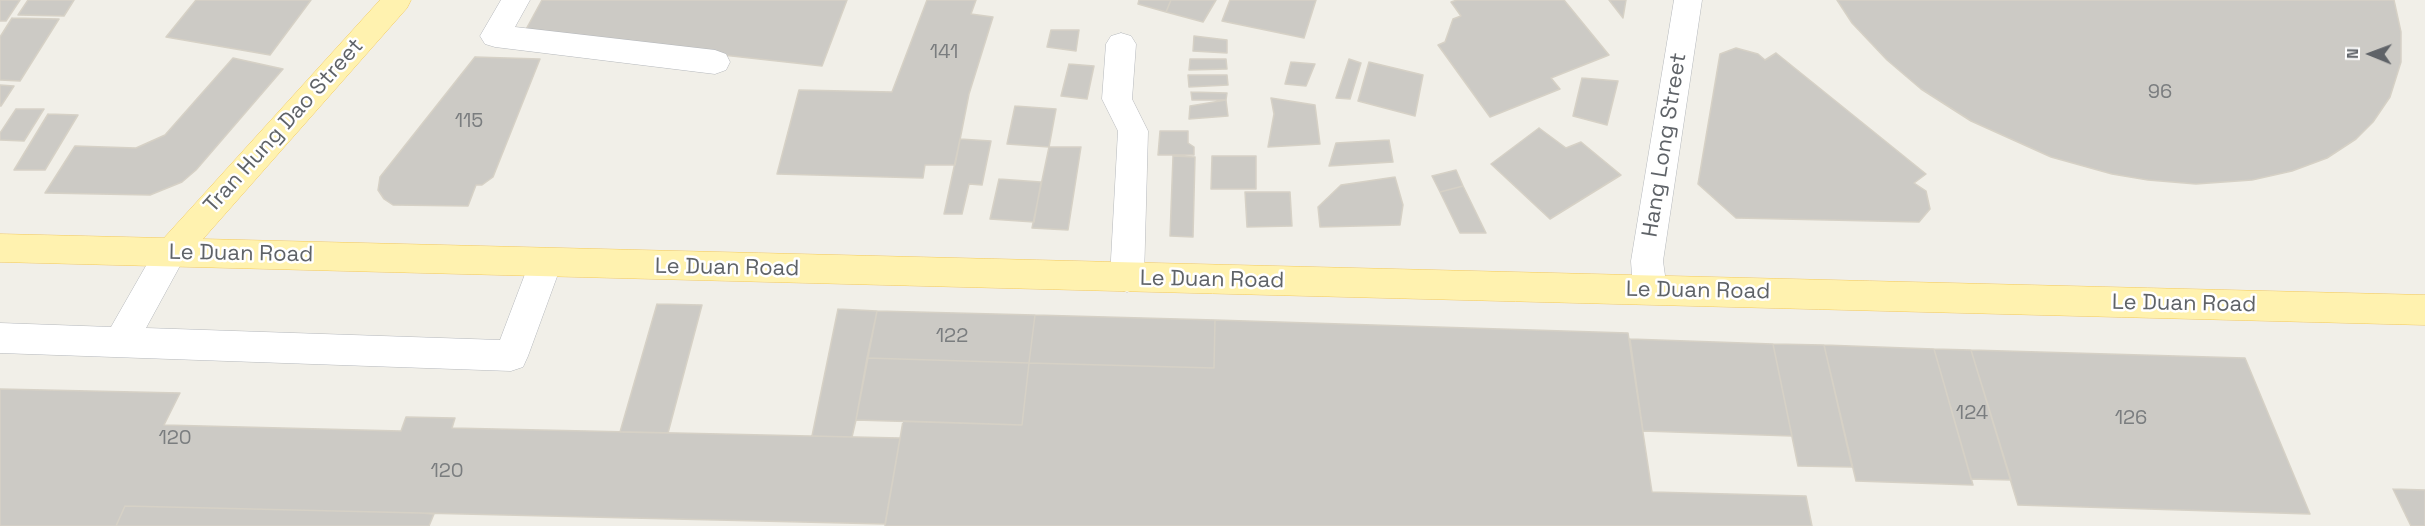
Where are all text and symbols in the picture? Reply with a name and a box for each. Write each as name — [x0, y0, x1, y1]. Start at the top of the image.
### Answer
north arrow — [2341, 24, 2401, 84]
street label: Tran Hung Dao Street — [199, 33, 369, 219]
house number: 141 — [930, 41, 958, 65]
text: N — [2342, 48, 2363, 59]
street label: Hang Long Street — [1637, 51, 1693, 239]
house number: 96 — [2148, 81, 2172, 105]
house number: 115 — [455, 110, 483, 134]
street label: Le Duan Road — [169, 240, 313, 268]
street label: Le Duan Road — [655, 254, 799, 282]
street label: Le Duan Road — [1140, 266, 1284, 294]
street label: Le Duan Road — [1626, 277, 1770, 305]
street label: Le Duan Road — [2112, 290, 2256, 318]
house number: 122 — [936, 325, 968, 349]
house number: 124 — [1956, 402, 1988, 426]
house number: 126 — [2115, 407, 2147, 431]
house number: 120 — [158, 427, 192, 451]
house number: 120 — [430, 460, 464, 484]

